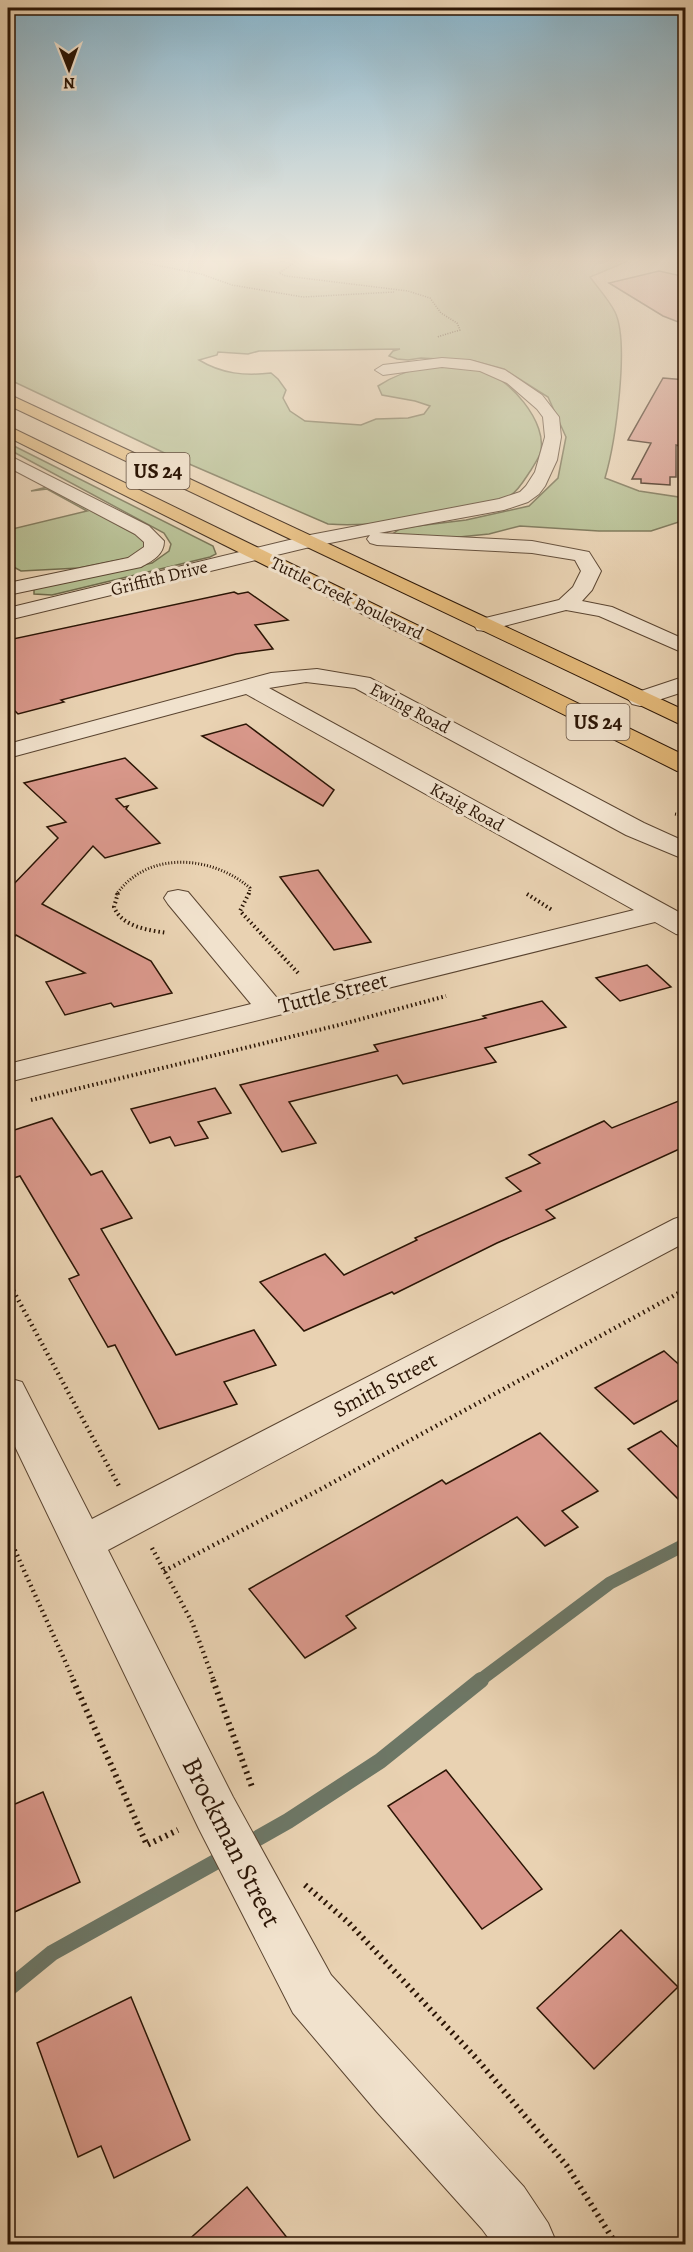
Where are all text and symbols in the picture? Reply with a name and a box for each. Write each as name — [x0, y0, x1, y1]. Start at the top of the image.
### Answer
north arrow — [39, 39, 99, 99]
text: N — [63, 72, 75, 94]
road number: US 24 — [126, 453, 190, 489]
street label: Tuttle Creek Boulevard — [267, 551, 428, 646]
street label: Griffith Drive — [108, 554, 210, 602]
street label: Ewing Road — [366, 677, 455, 739]
road number: US 24 — [566, 704, 630, 740]
street label: Kraig Road — [426, 777, 509, 837]
street label: Tuttle Street — [275, 965, 391, 1021]
street label: Smith Street — [328, 1345, 442, 1425]
street label: Brockman Street — [174, 1751, 290, 1933]

